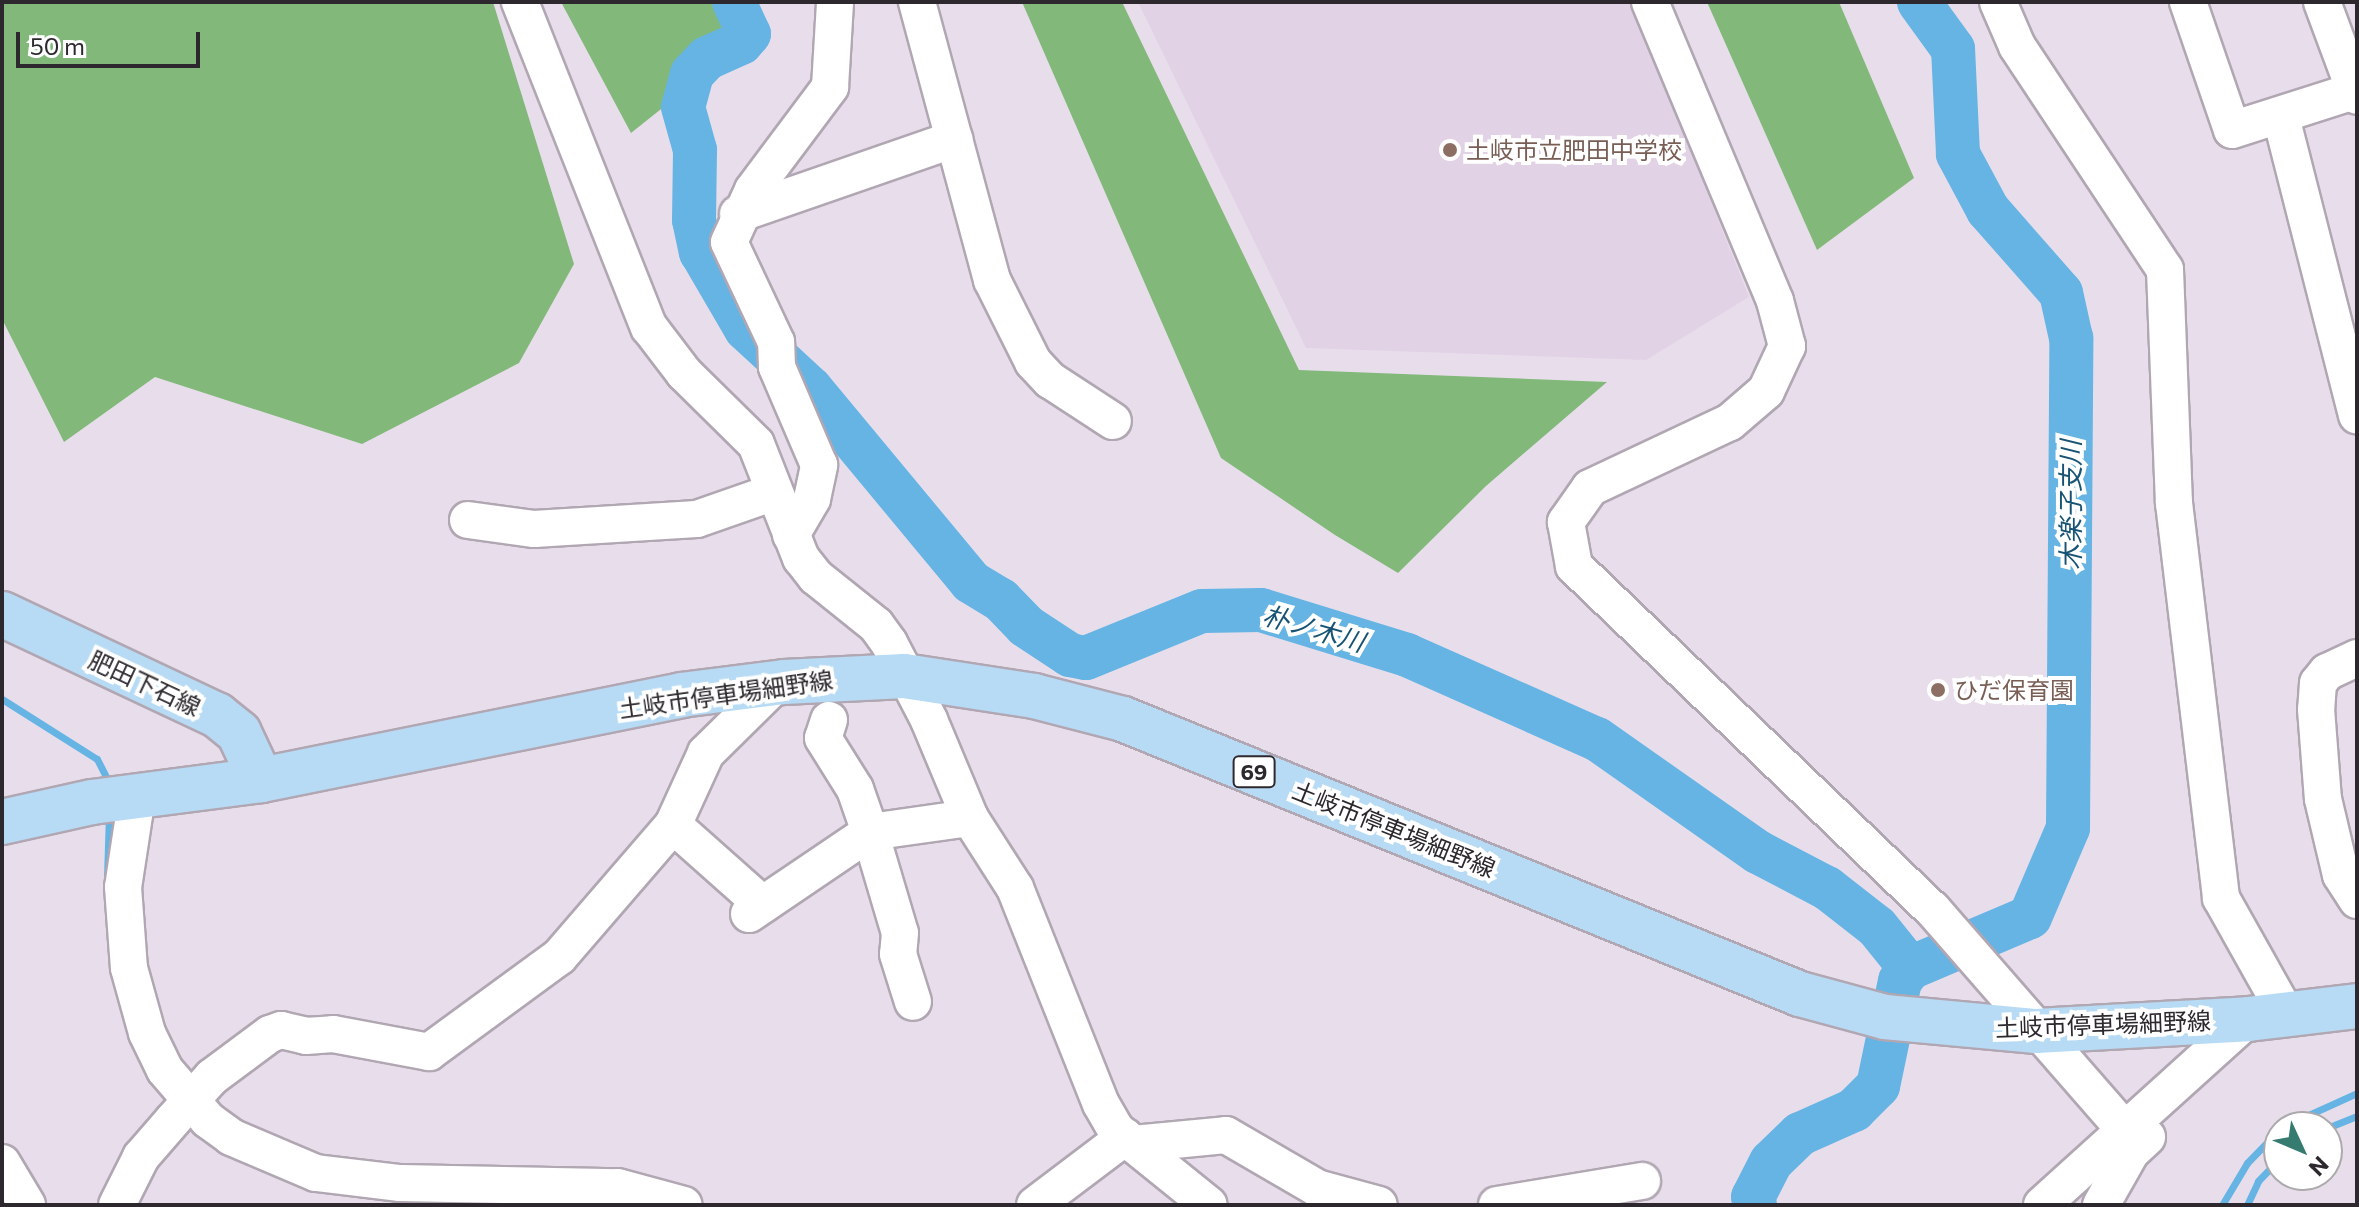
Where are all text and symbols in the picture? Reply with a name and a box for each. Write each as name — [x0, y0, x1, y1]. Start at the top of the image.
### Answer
scale bar — [20, 16, 204, 66]
text: 50 m — [30, 31, 85, 60]
place label: 土岐市立肥田中学校 — [1466, 136, 1682, 164]
marker: 土岐市立肥田中学校 — [1441, 141, 1459, 159]
water label: 木楽子支川 — [2054, 440, 2086, 570]
water label: 朴ノ木川 — [1260, 599, 1368, 657]
street label: 肥田下石線 — [85, 645, 205, 721]
street label: 土岐市停車場細野線 — [617, 665, 835, 723]
place label: ひだ保育園 — [1954, 676, 2074, 704]
marker: ひだ保育園 — [1929, 681, 1947, 699]
road number: 69 — [1232, 754, 1276, 790]
street label: 土岐市停車場細野線 — [1288, 775, 1500, 883]
street label: 土岐市停車場細野線 — [1995, 1006, 2211, 1042]
north arrow — [2263, 1111, 2343, 1191]
text: N — [2304, 1151, 2335, 1182]

